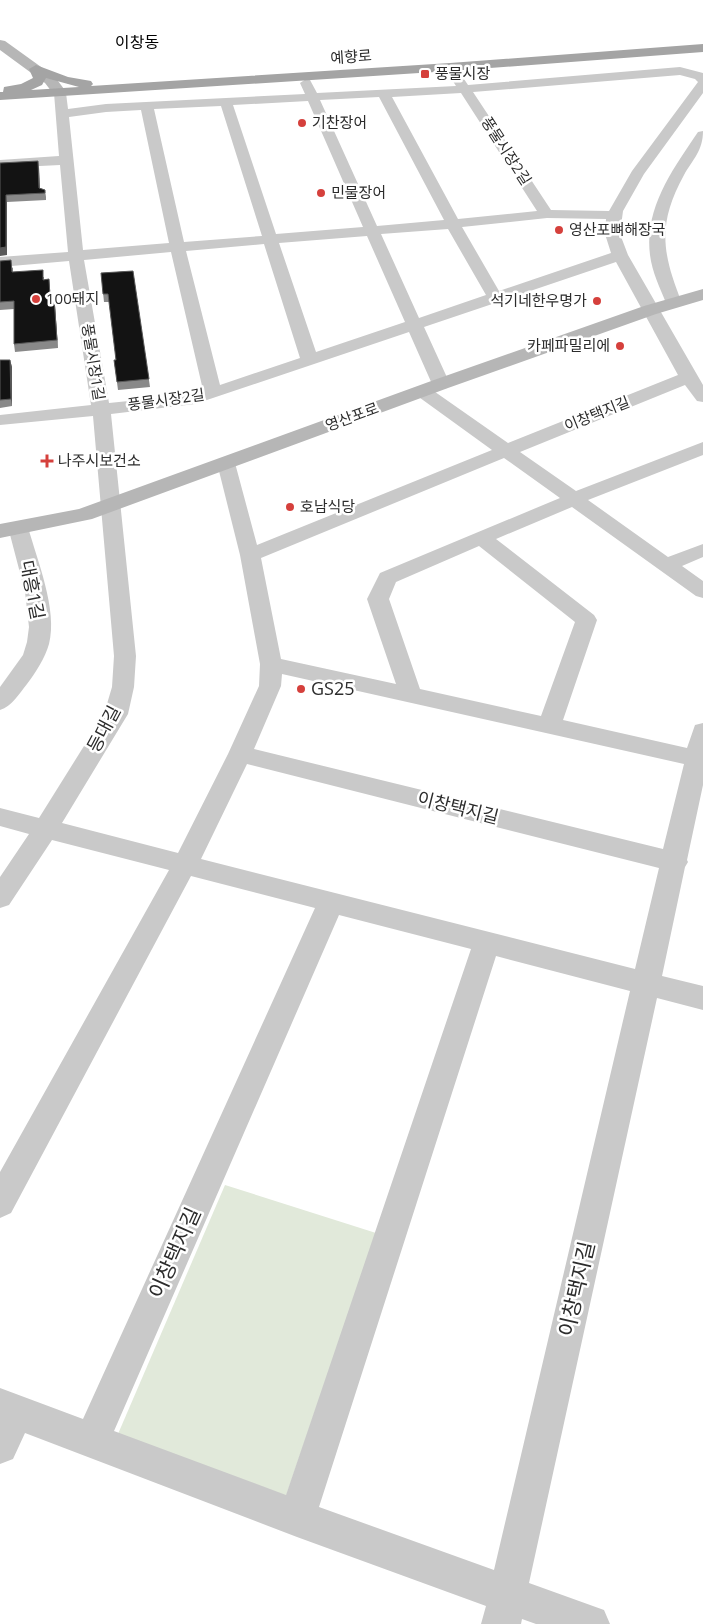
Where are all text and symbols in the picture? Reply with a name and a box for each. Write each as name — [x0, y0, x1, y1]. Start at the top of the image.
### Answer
district label: 이창동 — [115, 31, 159, 53]
street label: 예향로 — [330, 45, 372, 67]
place label: 풍물시장 — [435, 63, 490, 83]
marker: 풍물시장 — [419, 68, 431, 80]
place label: 기찬장어 — [312, 112, 367, 132]
street label: 풍물시장2길 — [477, 112, 536, 188]
marker: 기찬장어 — [296, 117, 308, 129]
place label: 민물장어 — [331, 182, 386, 202]
marker: 민물장어 — [315, 187, 327, 199]
place label: 영산포뼈해장국 — [569, 219, 666, 239]
marker: 영산포뼈해장국 — [553, 224, 565, 236]
place label: 100돼지 — [46, 288, 99, 308]
place label: 석기네한우명가 — [490, 290, 587, 310]
marker: 100돼지 — [30, 293, 42, 305]
marker: 석기네한우명가 — [591, 295, 603, 307]
street label: 풍물시장1길 — [78, 322, 110, 402]
place label: 카페파밀리에 — [527, 335, 610, 355]
marker: 카페파밀리에 — [614, 340, 626, 352]
street label: 풍물시장2길 — [126, 384, 206, 414]
street label: 이창택지길 — [561, 391, 632, 435]
street label: 영산포로 — [322, 397, 381, 435]
place label: 나주시보건소 — [58, 450, 141, 470]
marker: 나주시보건소 — [40, 454, 54, 468]
place label: 호남식당 — [300, 496, 355, 516]
marker: 호남식당 — [284, 501, 296, 513]
street label: 대흥1길 — [15, 558, 50, 622]
place label: GS25 — [311, 676, 355, 700]
marker: GS25 — [295, 683, 307, 695]
street label: 등대길 — [81, 701, 125, 756]
street label: 이창택지길 — [415, 785, 501, 829]
street label: 이창택지길 — [142, 1203, 207, 1302]
street label: 이창택지길 — [552, 1239, 601, 1339]

